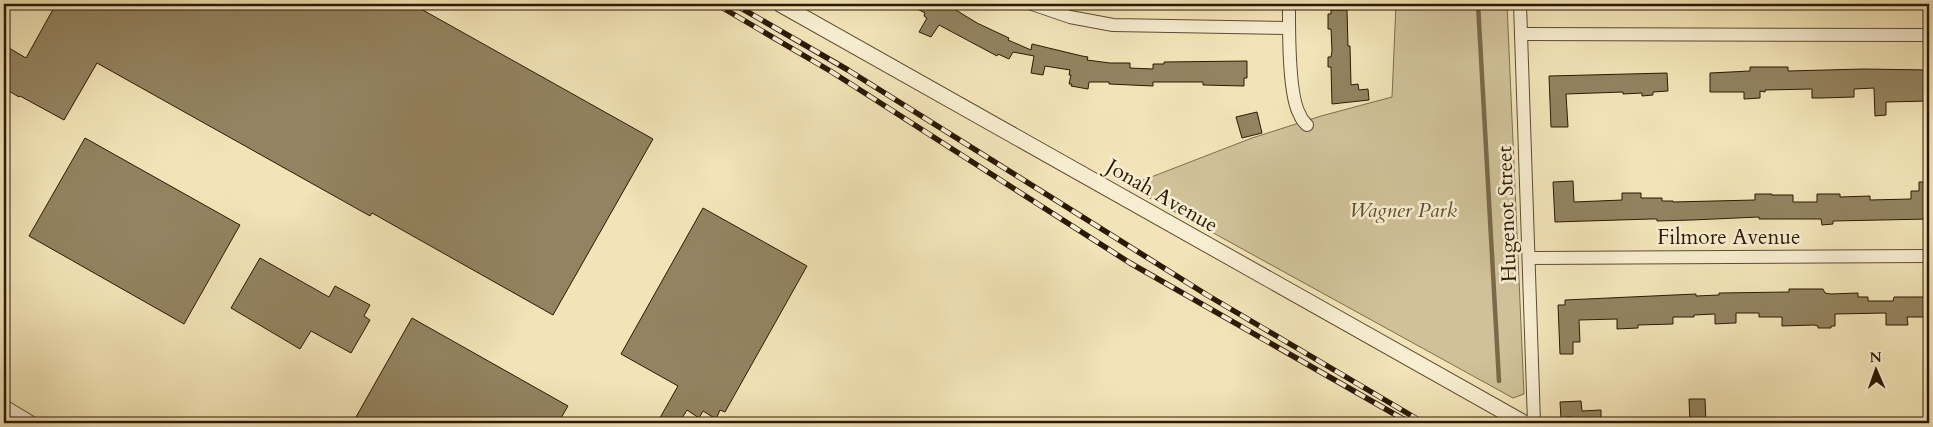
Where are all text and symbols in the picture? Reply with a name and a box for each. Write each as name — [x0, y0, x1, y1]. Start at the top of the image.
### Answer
street label: Hugenot Street — [1490, 145, 1524, 283]
street label: Jonah Avenue — [1098, 151, 1223, 240]
park label: Wagner Park — [1349, 196, 1457, 225]
street label: Filmore Avenue — [1657, 223, 1801, 252]
north arrow — [1850, 344, 1900, 394]
text: N — [1869, 348, 1882, 367]

